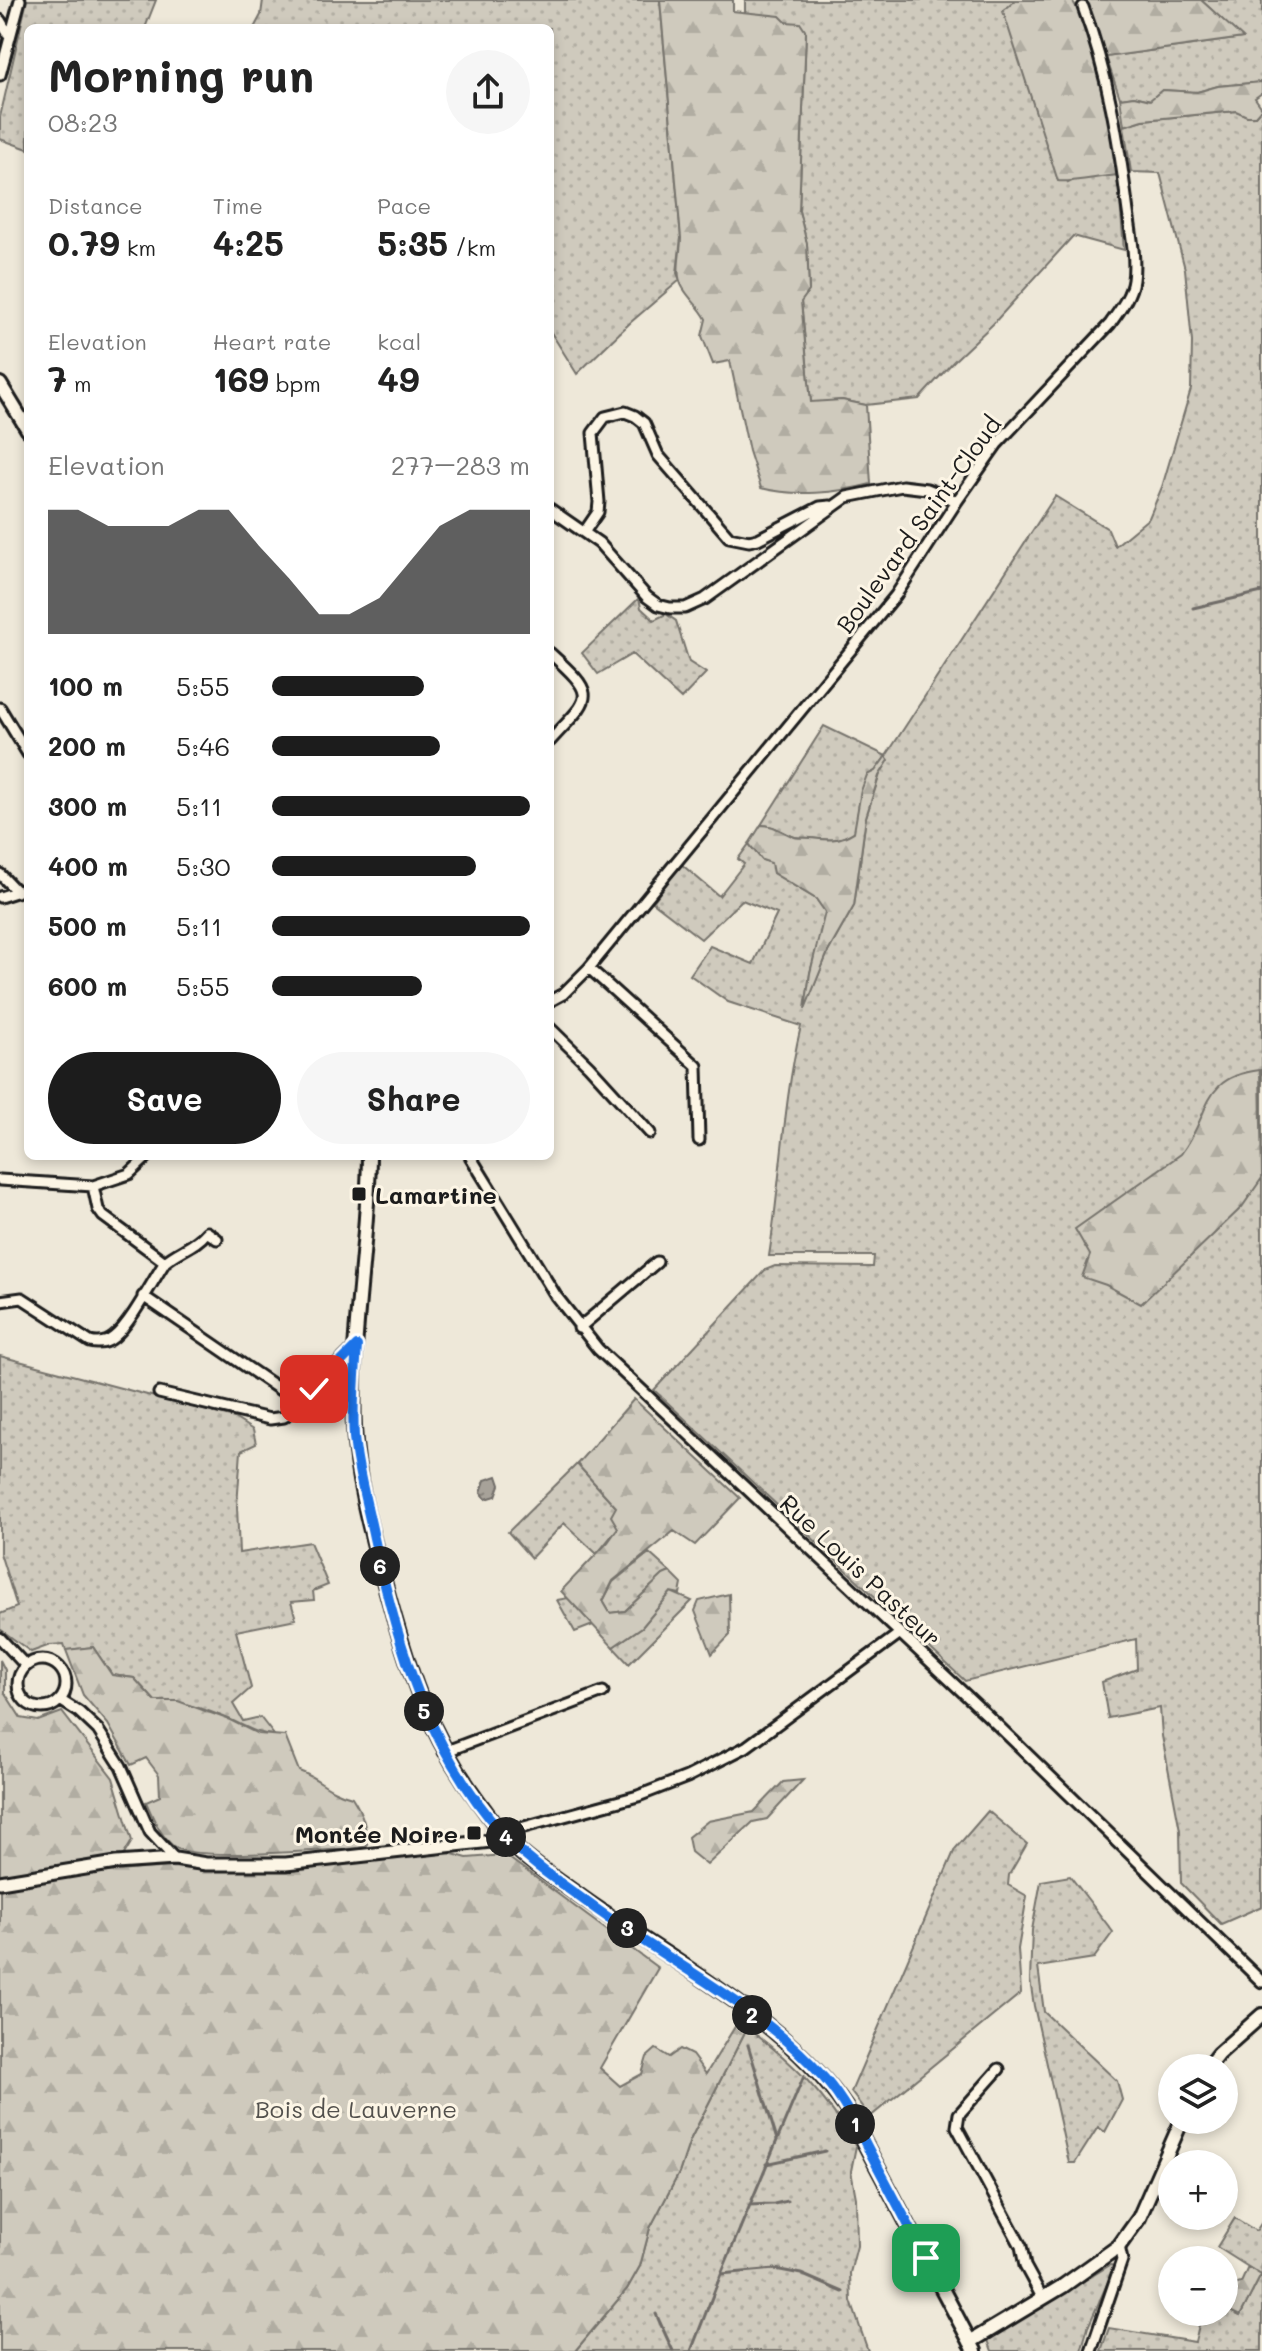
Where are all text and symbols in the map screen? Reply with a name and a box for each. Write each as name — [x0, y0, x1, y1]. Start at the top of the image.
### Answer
text: Morning run — [48, 46, 314, 103]
button: share — [446, 50, 530, 134]
text: 08:23 — [48, 105, 118, 139]
text: Distance — [48, 191, 143, 220]
text: Time — [213, 191, 263, 220]
text: Pace — [377, 191, 431, 220]
text: 0.79 — [48, 220, 120, 265]
text: 4:25 — [213, 220, 284, 265]
text: 5:35 — [377, 220, 448, 265]
text: km — [120, 233, 156, 262]
text: /km — [448, 233, 496, 262]
text: Elevation — [48, 327, 147, 356]
text: Heart rate — [213, 327, 331, 356]
text: kcal — [377, 327, 421, 356]
text: 7 — [48, 356, 67, 401]
text: 169 — [213, 356, 269, 401]
text: 49 — [377, 356, 419, 401]
text: m — [67, 369, 92, 398]
text: bpm — [269, 369, 321, 398]
street label: Boulevard Saint-Cloud — [829, 409, 1007, 639]
text: Elevation — [48, 448, 165, 482]
text: 277–283 m — [391, 448, 530, 482]
text: 100 m — [48, 669, 123, 703]
text: 5:55 — [176, 669, 230, 703]
text: 200 m — [48, 729, 126, 763]
text: 5:46 — [176, 729, 230, 763]
text: 300 m — [48, 789, 127, 823]
text: 5:11 — [176, 789, 222, 823]
text: 400 m — [48, 849, 128, 883]
text: 5:30 — [176, 849, 231, 883]
text: 500 m — [48, 909, 127, 943]
text: 5:11 — [176, 909, 222, 943]
text: 600 m — [48, 969, 127, 1003]
text: 5:55 — [176, 969, 230, 1003]
button: Save — [48, 1052, 281, 1144]
button: Share — [297, 1052, 530, 1144]
place label: Lamartine — [375, 1179, 497, 1210]
marker: Lamartine — [350, 1185, 368, 1203]
pin — [280, 1355, 348, 1423]
icon: check — [292, 1367, 336, 1411]
street label: Rue Louis Pasteur — [774, 1487, 948, 1653]
pin: 6 — [360, 1546, 400, 1586]
text: 6 — [373, 1551, 387, 1580]
pin: 5 — [404, 1691, 444, 1731]
text: 5 — [418, 1696, 430, 1725]
pin: 4 — [486, 1817, 526, 1857]
place label: Montée Noire — [295, 1818, 458, 1849]
text: 4 — [499, 1822, 513, 1851]
marker: Montée Noire — [465, 1824, 483, 1842]
pin: 3 — [607, 1908, 647, 1948]
text: 3 — [620, 1913, 634, 1942]
pin: 2 — [732, 1995, 772, 2035]
text: 2 — [746, 2000, 758, 2029]
map controls — [1158, 2054, 1238, 2326]
button: layers — [1158, 2054, 1238, 2134]
park label: Bois de Lauverne — [255, 2093, 457, 2124]
pin: 1 — [835, 2104, 875, 2144]
text: 1 — [850, 2109, 860, 2138]
button: + — [1158, 2150, 1238, 2230]
pin — [892, 2224, 960, 2292]
icon: arrive — [904, 2236, 948, 2280]
button: − — [1158, 2246, 1238, 2326]

